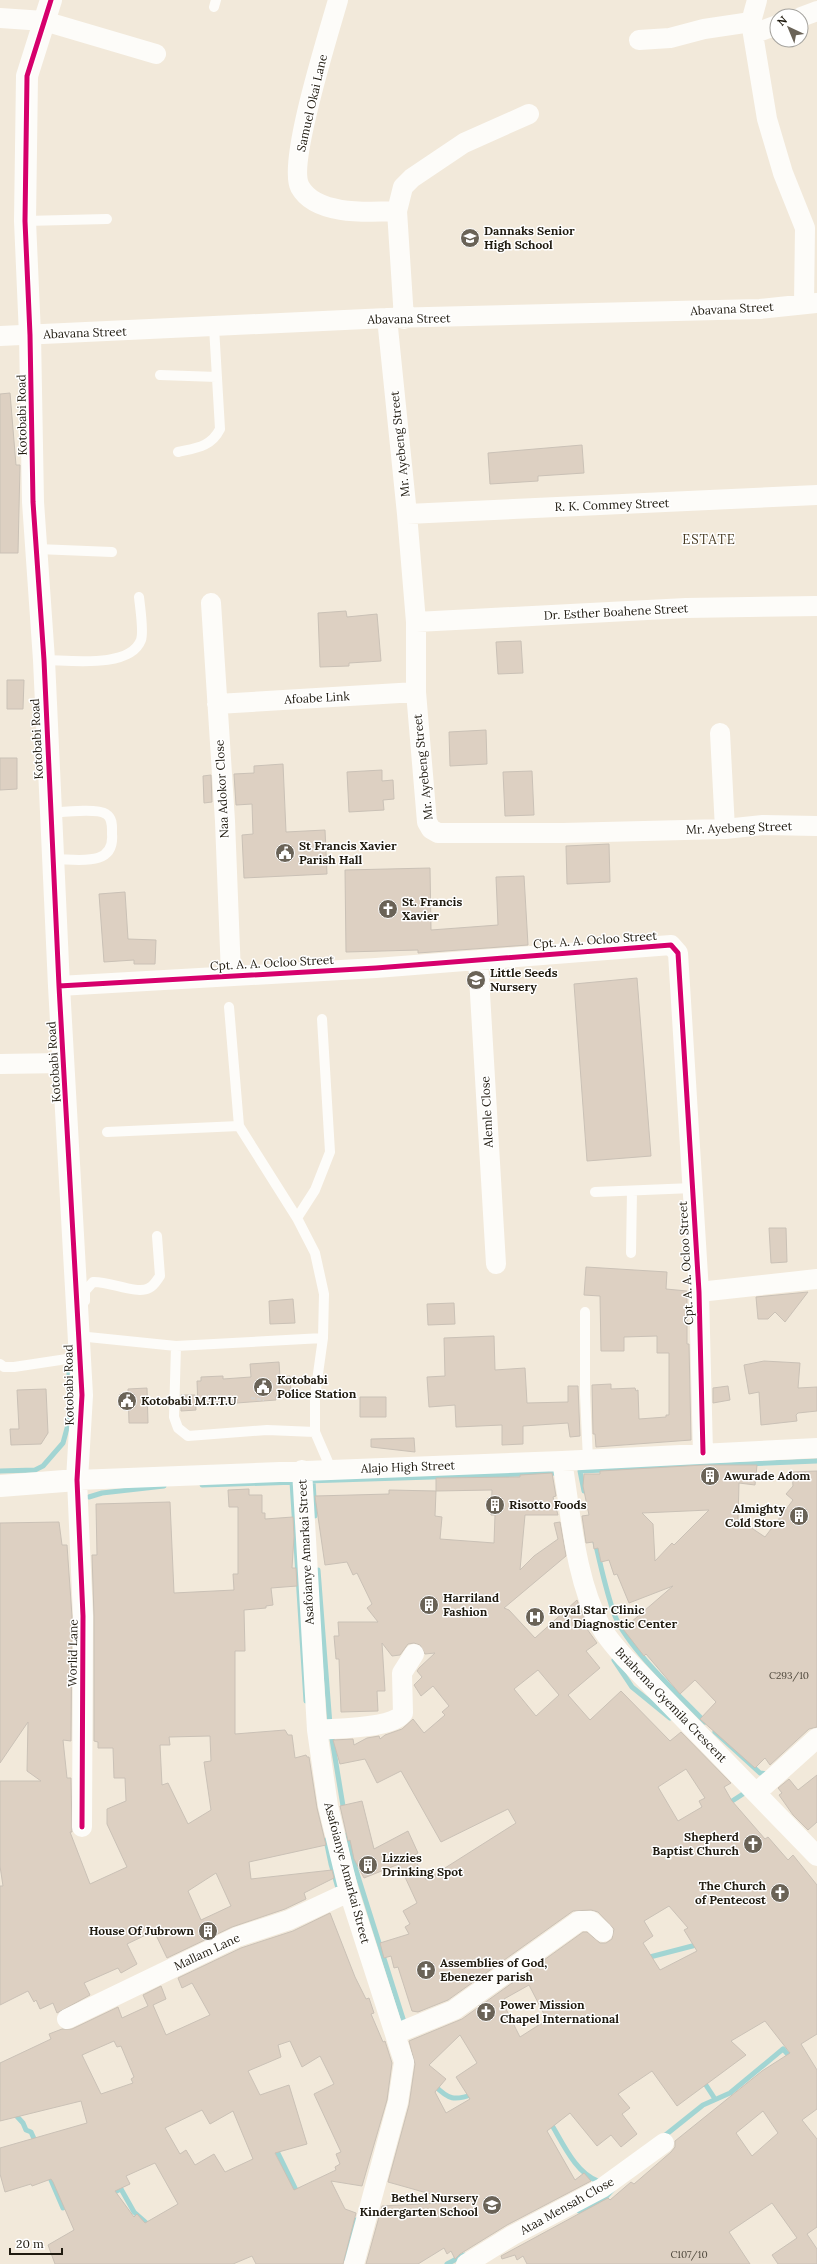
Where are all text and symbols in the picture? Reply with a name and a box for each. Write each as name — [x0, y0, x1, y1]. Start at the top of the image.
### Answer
north arrow — [769, 8, 809, 48]
text: N — [774, 12, 790, 29]
street label: Samuel Okai Lane — [293, 52, 330, 153]
place label: Dannaks Senior High School — [484, 223, 575, 252]
school or university icon: Dannaks Senior High School — [459, 227, 481, 249]
street label: Abavana Street — [689, 299, 774, 318]
street label: Abavana Street — [366, 310, 451, 327]
street label: Abavana Street — [42, 324, 127, 341]
street label: Kotobabi Road — [13, 374, 30, 456]
street label: Mr. Ayebeng Street — [386, 390, 413, 498]
street label: R. K. Commey Street — [554, 495, 670, 514]
district label: ESTATE — [682, 531, 736, 548]
street label: Dr. Esther Boahene Street — [543, 600, 689, 623]
street label: Afoabe Link — [283, 688, 351, 707]
street label: Kotobabi Road — [27, 698, 46, 780]
street label: Mr. Ayebeng Street — [409, 713, 436, 821]
street label: Naa Adokor Close — [211, 739, 232, 839]
street label: Mr. Ayebeng Street — [686, 818, 793, 837]
place label: St Francis Xavier Parish Hall — [299, 838, 397, 867]
public building icon: St Francis Xavier Parish Hall — [274, 842, 296, 864]
place label: St. Francis Xavier — [402, 894, 462, 923]
church icon: St. Francis Xavier — [377, 898, 399, 920]
street label: Cpt. A. A. Ocloo Street — [533, 928, 658, 951]
street label: Cpt. A. A. Ocloo Street — [210, 952, 335, 973]
place label: Little Seeds Nursery — [490, 965, 558, 994]
school or university icon: Little Seeds Nursery — [465, 969, 487, 991]
street label: Kotobabi Road — [43, 1021, 64, 1103]
street label: Alemle Close — [477, 1075, 496, 1149]
street label: Cpt. A. A. Ocloo Street — [675, 1200, 696, 1325]
street label: Kotobabi Road — [60, 1344, 77, 1426]
place label: Kotobabi Police Station — [277, 1372, 357, 1401]
public building icon: Kotobabi Police Station — [252, 1376, 274, 1398]
public building icon: Kotobabi M.T.T.U — [116, 1390, 138, 1412]
place label: Kotobabi M.T.T.U — [141, 1393, 237, 1408]
street label: Alajo High Street — [360, 1457, 456, 1476]
building icon: Awurade Adom — [699, 1465, 721, 1487]
place label: Awurade Adom — [724, 1468, 810, 1483]
street label: Asafoianye Amarkai Street — [294, 1479, 317, 1626]
building icon: Risotto Foods — [484, 1494, 506, 1516]
place label: Risotto Foods — [509, 1497, 587, 1512]
place label: Almighty Cold Store — [725, 1501, 786, 1530]
building icon: Almighty Cold Store — [788, 1505, 810, 1527]
place label: Harriland Fashion — [443, 1590, 499, 1619]
building icon: Harriland Fashion — [418, 1594, 440, 1616]
place label: Royal Star Clinic and Diagnostic Center — [549, 1602, 677, 1631]
hospital icon: Royal Star Clinic and Diagnostic Center — [524, 1606, 546, 1628]
street label: Worlid Lane — [64, 1618, 81, 1687]
street label: Briahema Gyemila Crescent — [612, 1644, 731, 1766]
house number: C293/10 — [769, 1669, 809, 1682]
street label: Asafoianye Amarkai Street — [321, 1800, 374, 1946]
place label: Shepherd Baptist Church — [652, 1829, 740, 1858]
church icon: Shepherd Baptist Church — [742, 1833, 764, 1855]
place label: Lizzies Drinking Spot — [382, 1850, 464, 1879]
building icon: Lizzies Drinking Spot — [357, 1854, 379, 1876]
place label: The Church of Pentecost — [695, 1878, 767, 1907]
church icon: The Church of Pentecost — [769, 1882, 791, 1904]
building icon: House Of Jubrown — [197, 1920, 219, 1942]
place label: House Of Jubrown — [89, 1923, 194, 1938]
street label: Mallam Lane — [171, 1930, 243, 1973]
place label: Assemblies of God, Ebenezer parish — [440, 1955, 547, 1984]
church icon: Assemblies of God, Ebenezer parish — [415, 1959, 437, 1981]
place label: Power Mission Chapel International — [500, 1997, 619, 2026]
church icon: Power Mission Chapel International — [475, 2001, 497, 2023]
street label: Ataa Mensah Close — [516, 2173, 617, 2238]
place label: Bethel Nursery Kindergarten School — [360, 2190, 478, 2219]
school or university icon: Bethel Nursery Kindergarten School — [481, 2194, 503, 2216]
scale bar — [10, 2230, 62, 2256]
text: 20 m — [16, 2236, 44, 2251]
house number: C107/10 — [670, 2248, 708, 2261]

